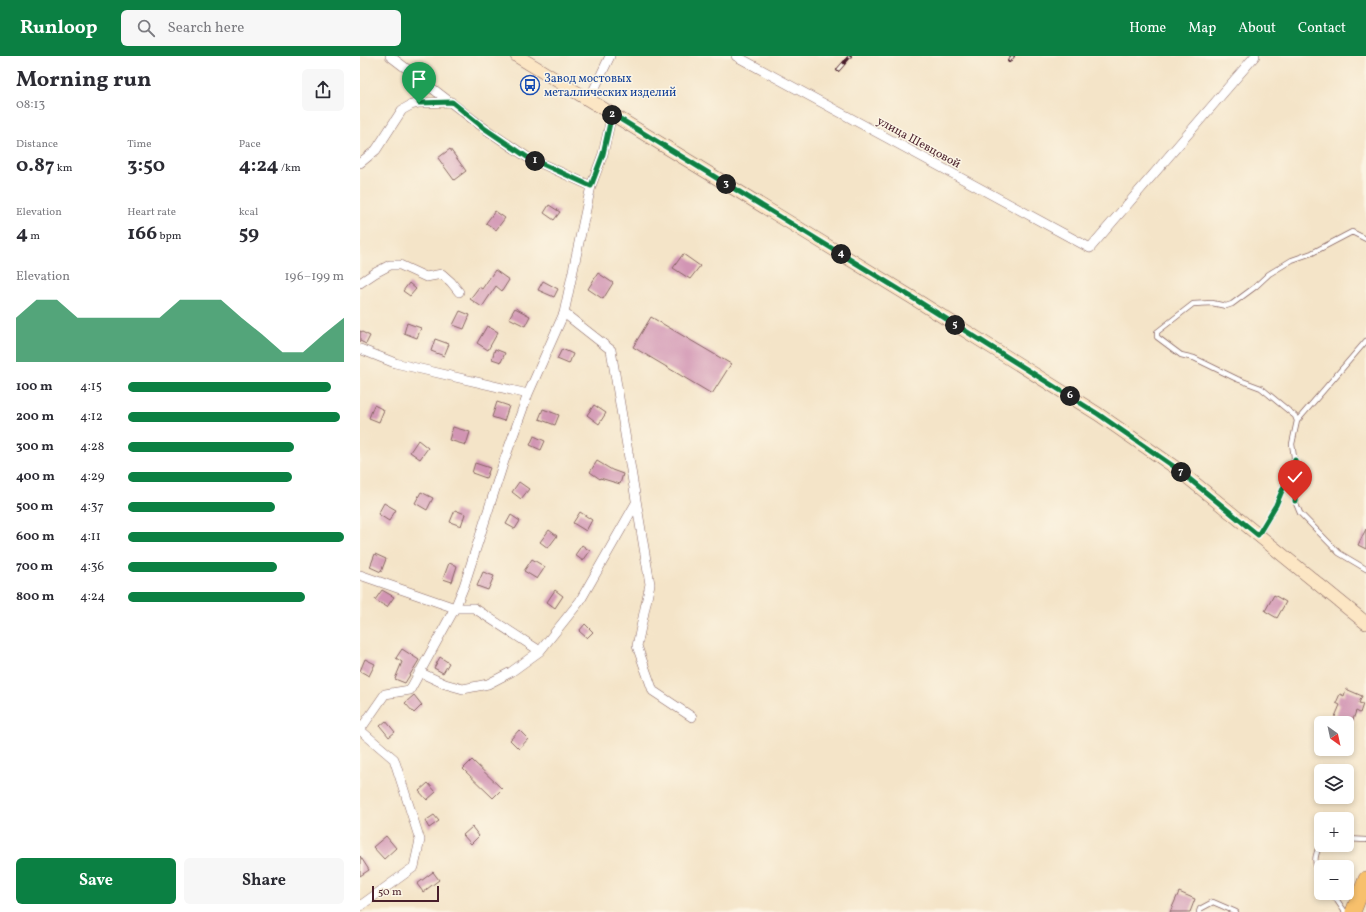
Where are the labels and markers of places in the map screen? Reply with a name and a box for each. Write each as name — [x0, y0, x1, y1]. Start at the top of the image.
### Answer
pin — [402, 62, 436, 103]
place label: Завод мостовых металлических изделий — [544, 71, 676, 101]
bus stop icon: Завод мостовых металлических изделий — [519, 74, 541, 96]
pin: 2 — [602, 105, 622, 125]
pin: 1 — [525, 151, 545, 171]
pin: 3 — [716, 174, 736, 194]
pin: 4 — [831, 244, 851, 264]
pin: 5 — [945, 315, 965, 335]
pin: 6 — [1060, 386, 1080, 406]
pin — [1278, 460, 1312, 501]
pin: 7 — [1171, 462, 1191, 482]

